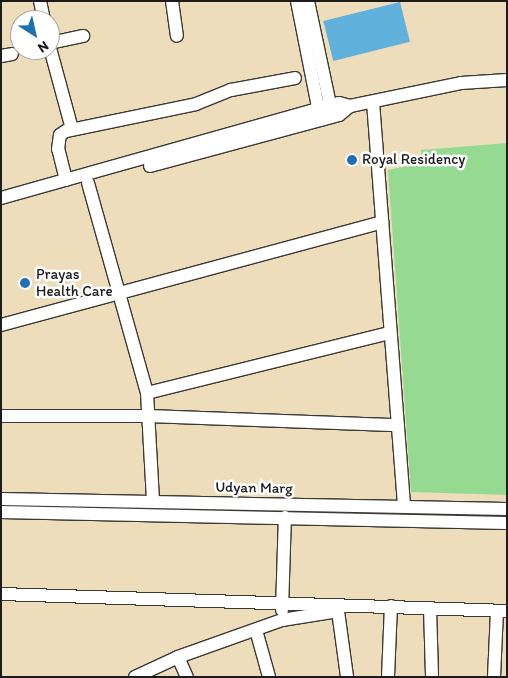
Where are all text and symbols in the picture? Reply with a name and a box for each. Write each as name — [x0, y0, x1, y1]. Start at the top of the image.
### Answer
north arrow — [10, 10, 60, 60]
text: N — [35, 37, 52, 57]
place label: Royal Residency — [362, 151, 465, 169]
marker: Royal Residency — [346, 154, 358, 166]
place label: Prayas Health Care — [36, 265, 113, 300]
marker: Prayas Health Care — [18, 276, 32, 290]
street label: Udyan Marg — [215, 478, 293, 498]

